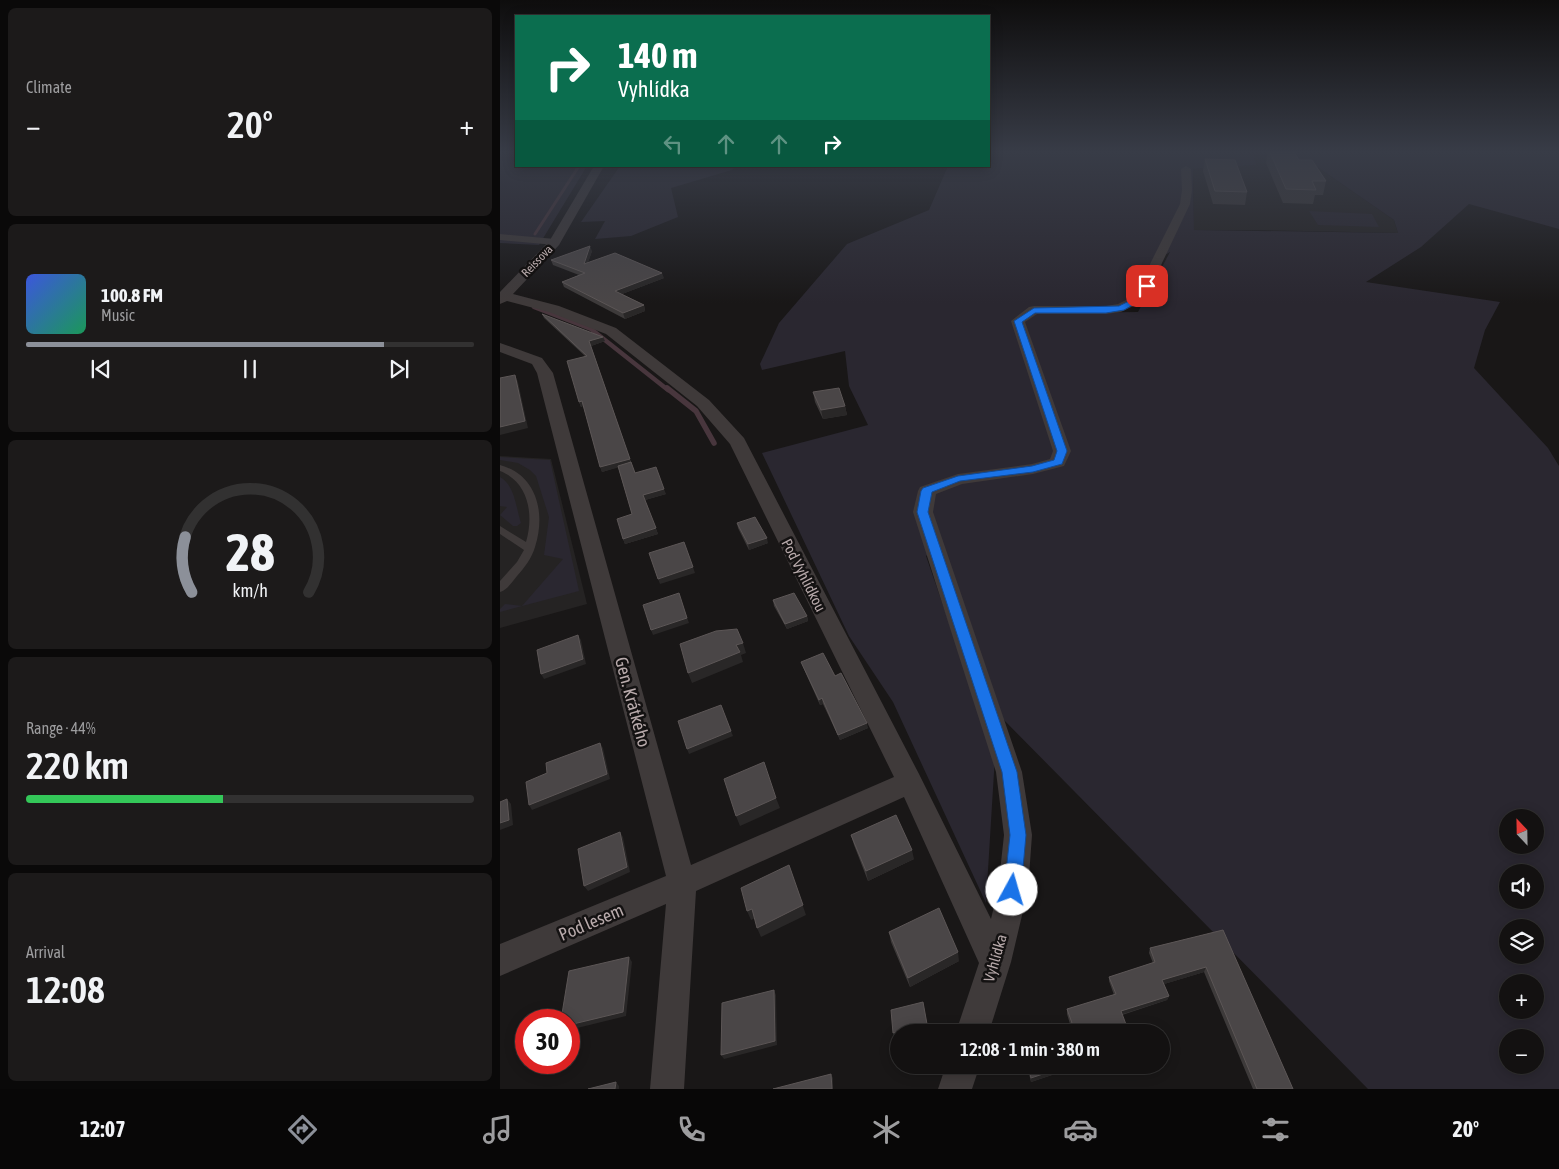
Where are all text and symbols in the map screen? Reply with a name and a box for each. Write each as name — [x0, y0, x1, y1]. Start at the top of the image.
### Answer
icon: right — [535, 35, 600, 100]
text: 140 m — [618, 35, 697, 75]
text: Vyhlídka — [618, 76, 690, 102]
text: Climate — [26, 78, 72, 96]
text: 20° — [227, 103, 273, 146]
text: − — [26, 109, 41, 141]
text: + — [459, 109, 474, 141]
icon: left — [659, 130, 687, 158]
icon: ahead — [712, 130, 740, 158]
icon: ahead — [765, 130, 793, 158]
icon: right — [818, 130, 846, 158]
street label: Reissova — [519, 242, 555, 280]
pin — [1126, 265, 1168, 307]
icon: arrive — [1133, 272, 1161, 300]
text: 100.8 FM — [101, 284, 163, 306]
text: Music — [101, 306, 135, 324]
icon: previous — [87, 355, 115, 383]
icon: pause — [236, 355, 264, 383]
icon: next — [385, 355, 413, 383]
text: 28 — [226, 522, 274, 582]
street label: Pod Vyhlídkou — [778, 536, 830, 614]
text: km/h — [232, 580, 268, 601]
street label: Gen. Krátkého — [611, 655, 655, 749]
text: Range · 44% — [26, 719, 96, 737]
text: 220 km — [26, 744, 129, 787]
north arrow — [1499, 809, 1544, 854]
map controls — [1499, 809, 1544, 1074]
position arrow — [985, 863, 1037, 915]
button: sound — [1499, 864, 1544, 909]
street label: Pod lesem — [555, 899, 627, 945]
button: layers — [1499, 919, 1544, 964]
street label: Vyhlídka — [980, 932, 1010, 984]
text: Arrival — [26, 943, 65, 961]
text: 12:08 — [26, 968, 105, 1011]
button: + — [1499, 974, 1544, 1019]
speed limit sign: 30 — [515, 1009, 580, 1074]
button: − — [1499, 1029, 1544, 1074]
text: 12:08 · 1 min · 380 m — [960, 1038, 1100, 1060]
icon: directions — [285, 1112, 320, 1147]
icon: music — [480, 1112, 515, 1147]
icon: phone — [674, 1112, 709, 1147]
icon: climate — [869, 1112, 904, 1147]
icon: car — [1063, 1112, 1098, 1147]
icon: filters — [1258, 1112, 1293, 1147]
text: 12:07 — [80, 1116, 126, 1142]
text: 20° — [1452, 1116, 1479, 1142]

